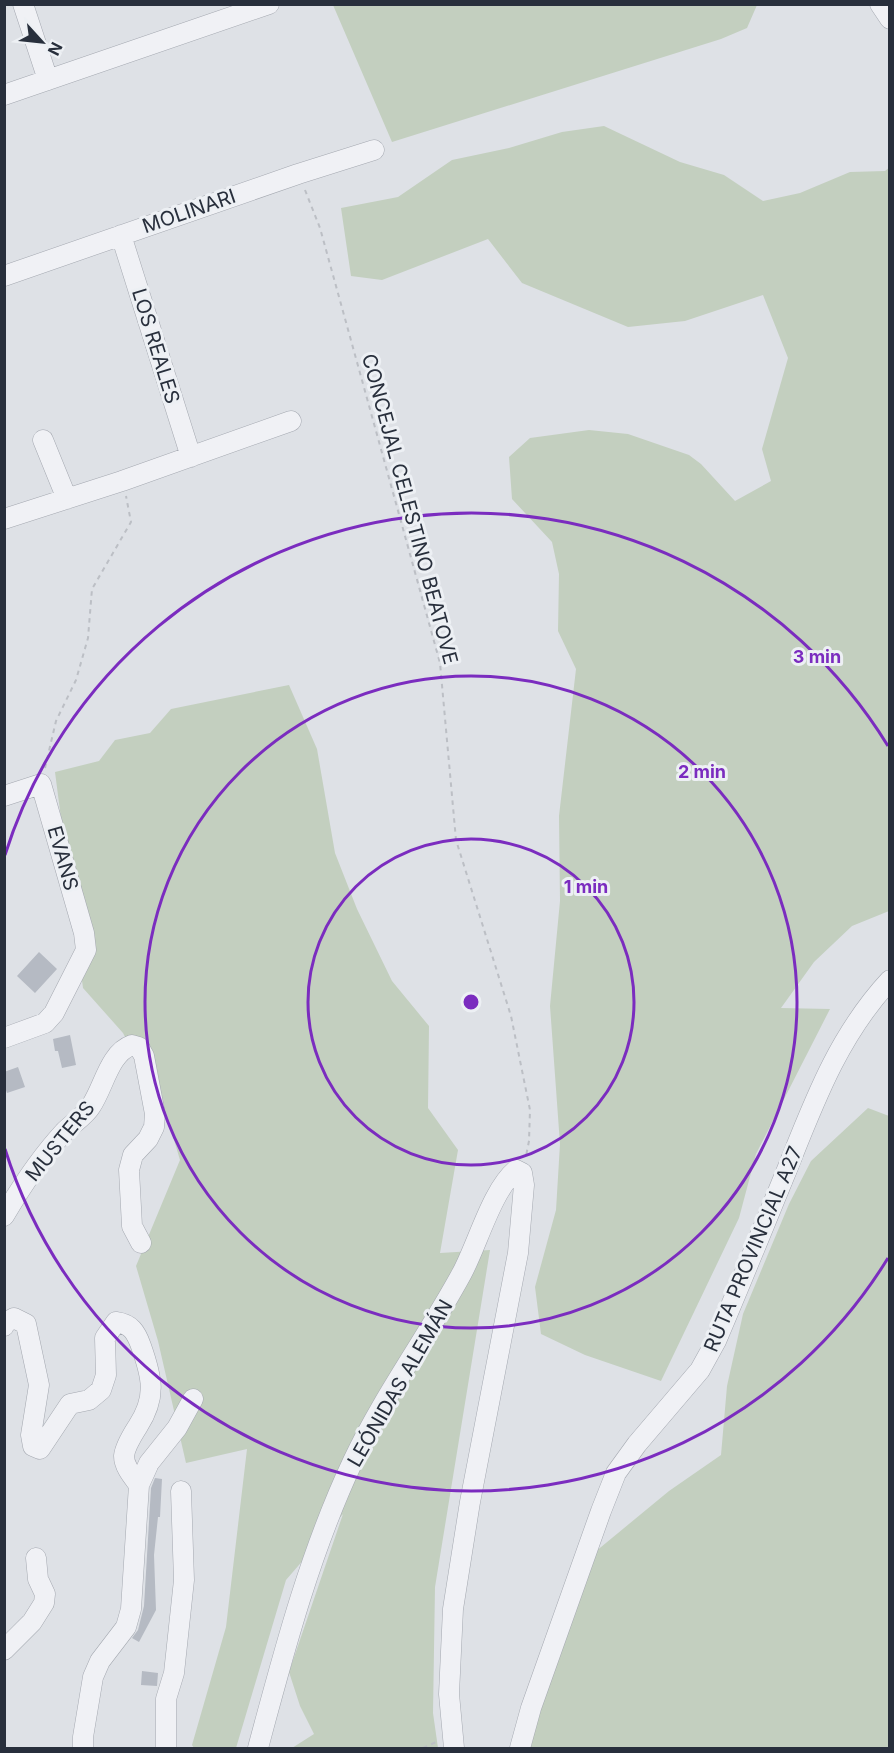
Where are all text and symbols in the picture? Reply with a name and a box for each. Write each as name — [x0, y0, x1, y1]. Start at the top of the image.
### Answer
north arrow — [12, 12, 72, 72]
text: N — [44, 39, 67, 59]
street label: MOLINARI — [139, 184, 239, 238]
street label: LOS REALES — [127, 285, 185, 407]
street label: CONCEJAL CELESTINO BEATOVE — [357, 351, 463, 667]
text: 3 min — [793, 646, 841, 667]
text: 2 min — [678, 761, 726, 782]
street label: EVANS — [42, 823, 84, 893]
text: 1 min — [564, 876, 608, 897]
centre of rings — [461, 992, 481, 1012]
street label: MUSTERS — [20, 1096, 100, 1186]
street label: RUTA PROVINCIAL A27 — [699, 1143, 807, 1355]
street label: LEÓNIDAS ALEMÁN — [341, 1295, 458, 1471]

